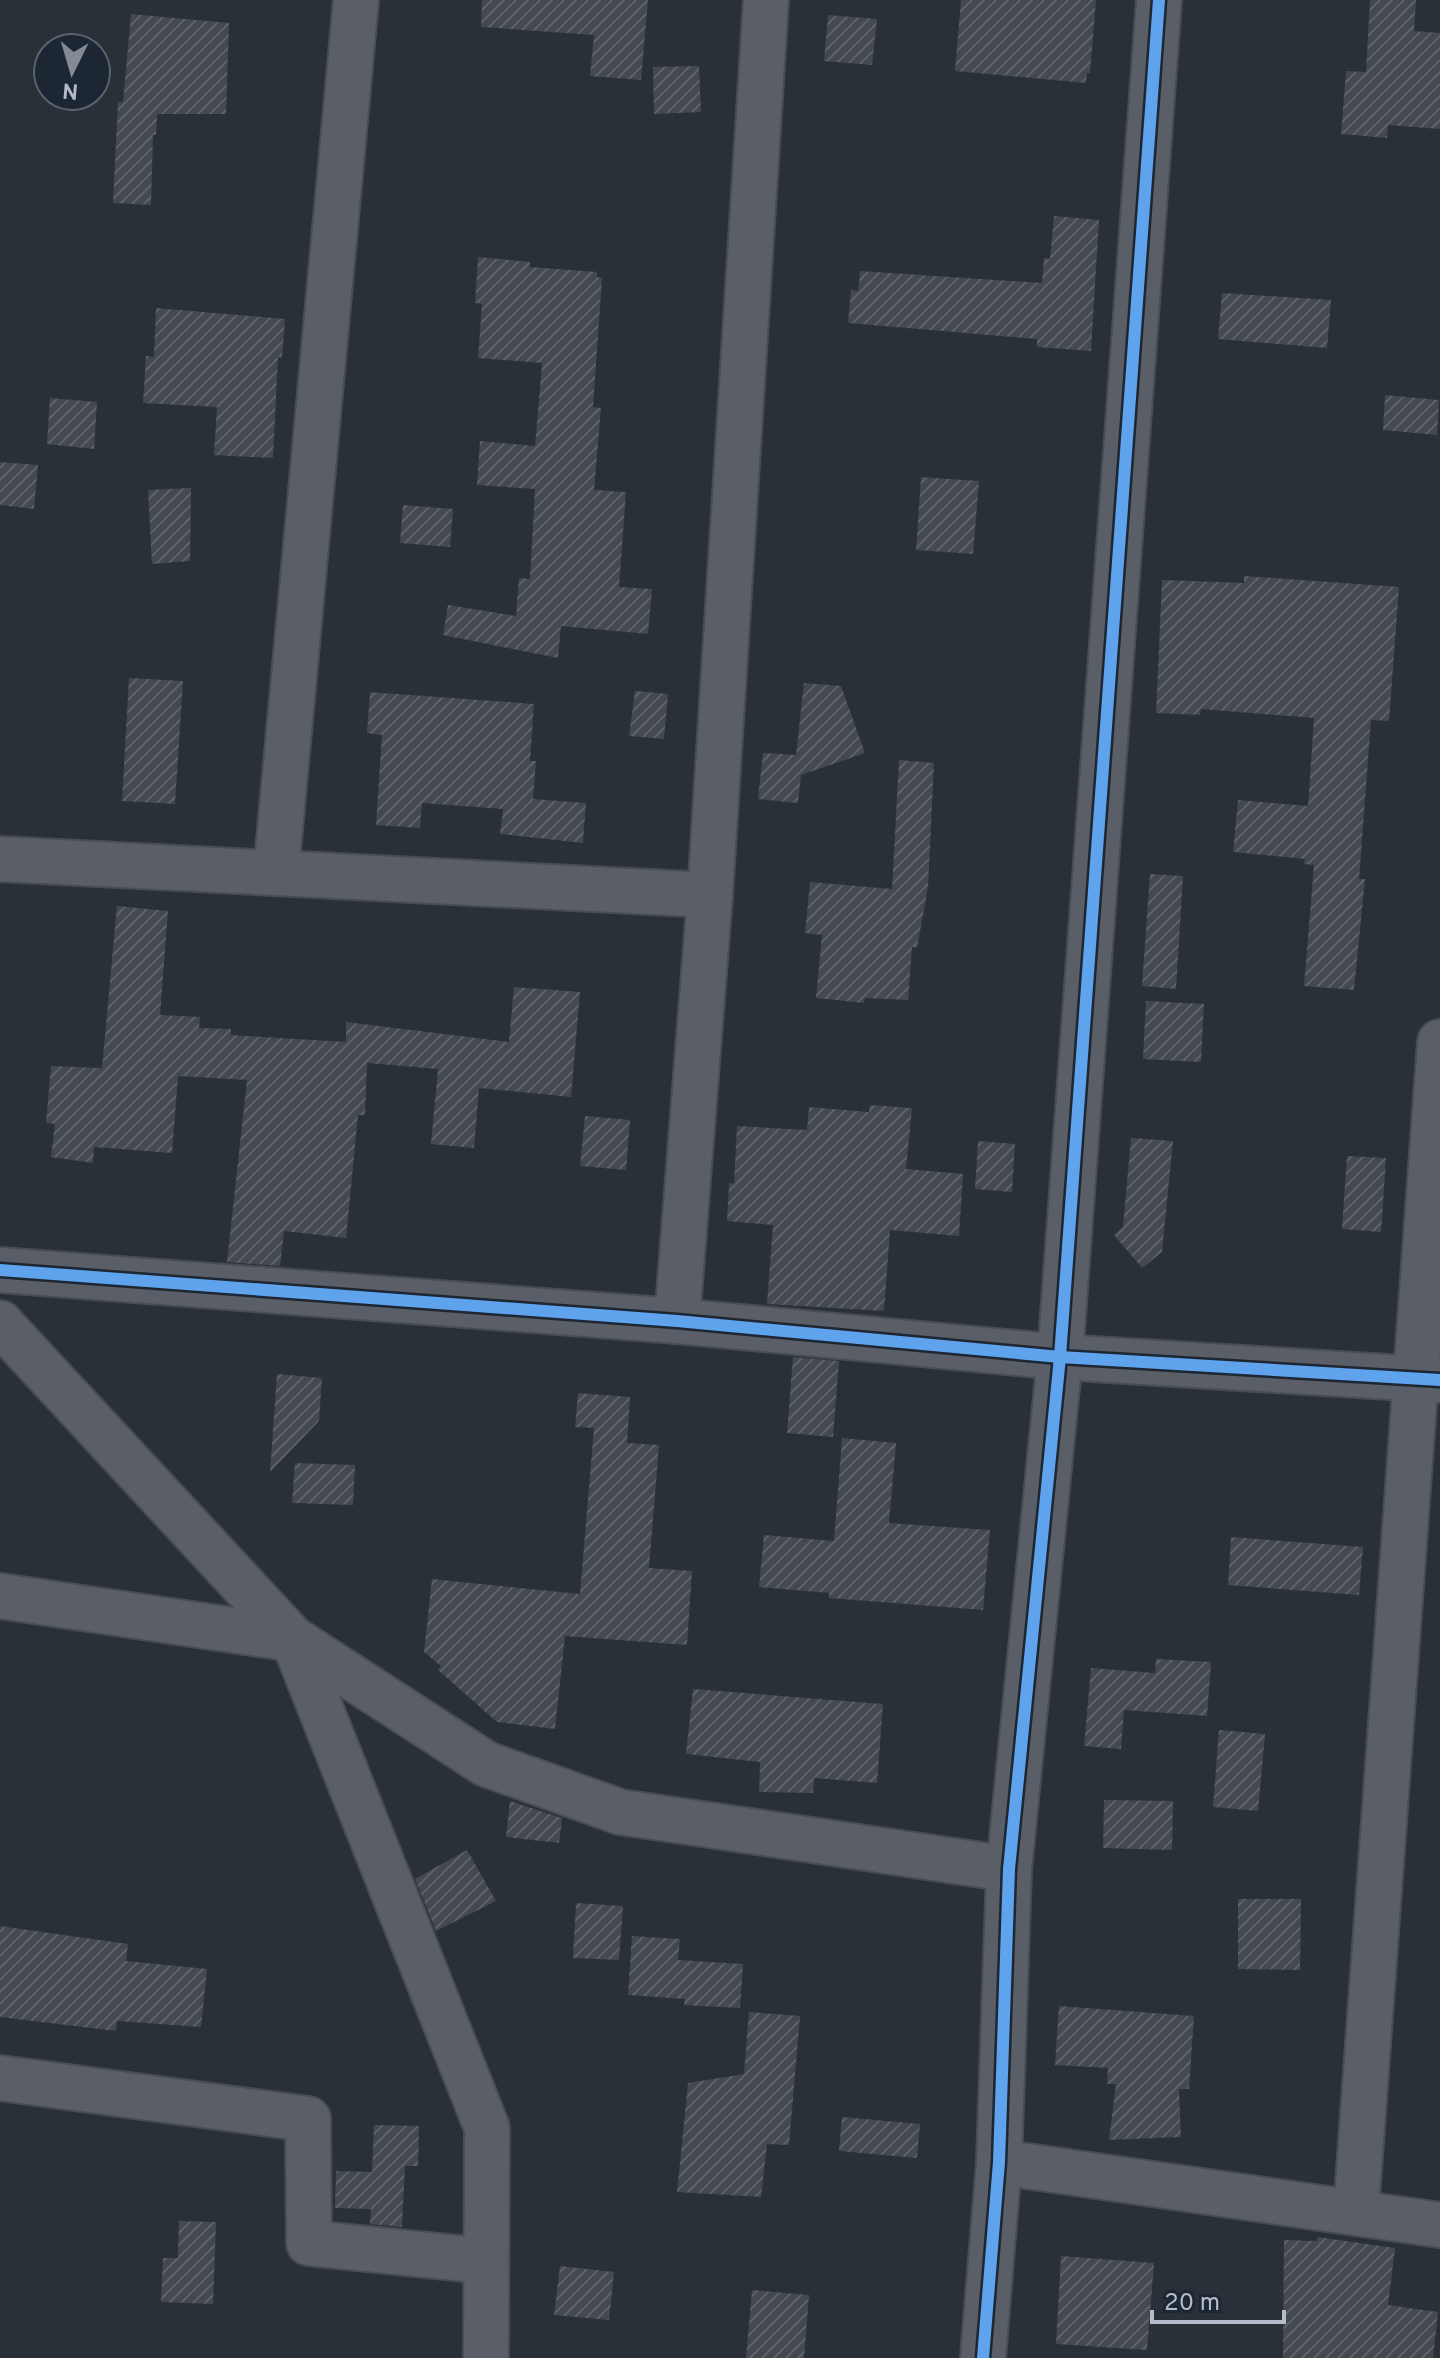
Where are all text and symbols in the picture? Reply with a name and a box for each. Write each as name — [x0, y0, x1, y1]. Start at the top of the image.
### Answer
north arrow — [32, 32, 112, 112]
text: N — [61, 75, 80, 104]
scale bar — [1152, 2274, 1284, 2324]
text: 20 m — [1164, 2289, 1220, 2319]

